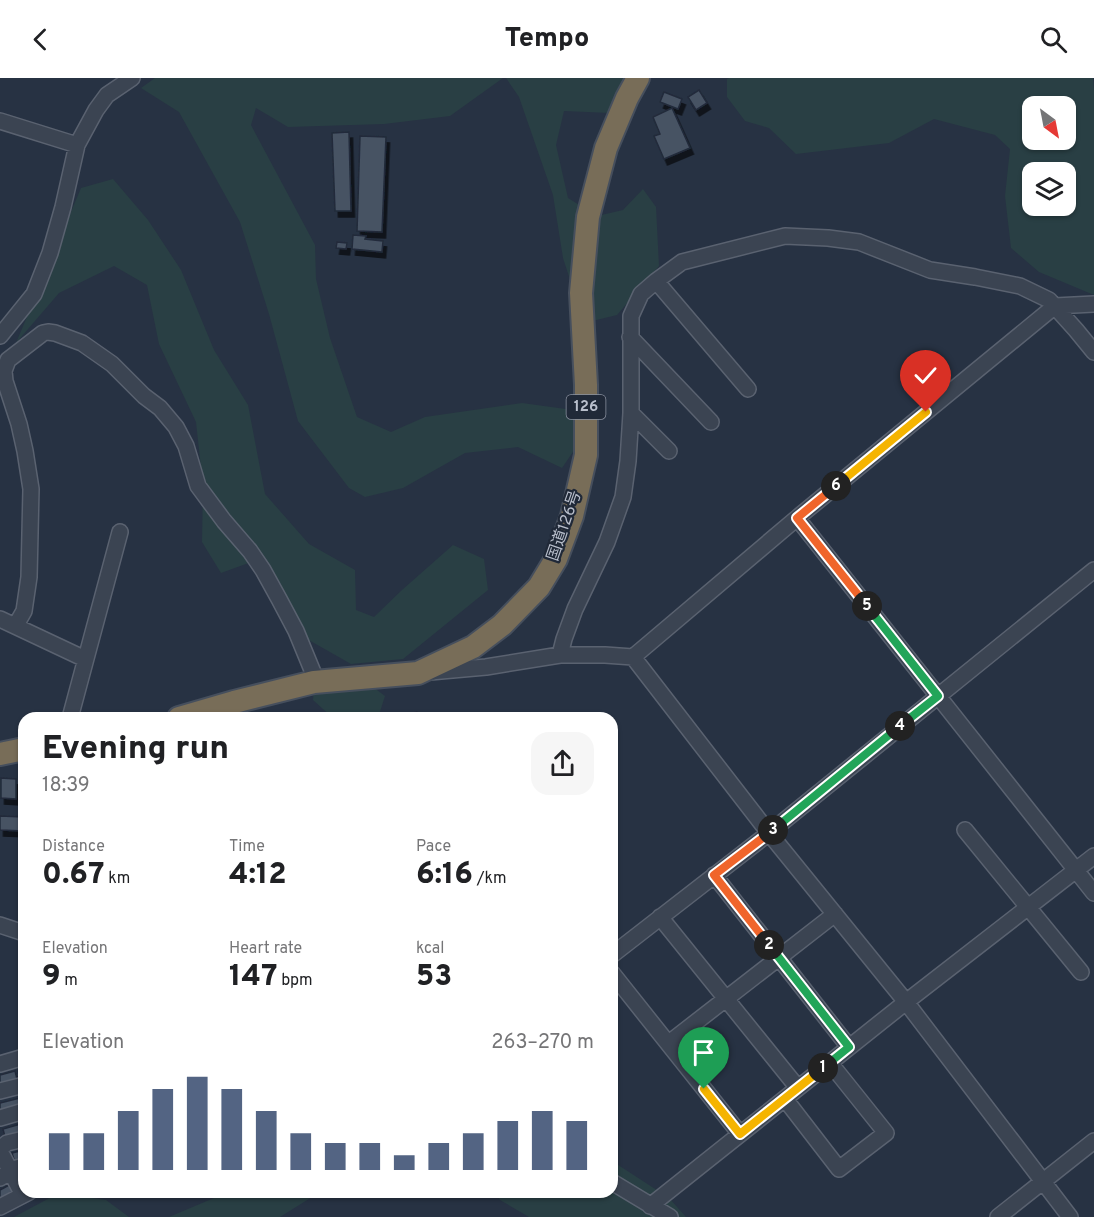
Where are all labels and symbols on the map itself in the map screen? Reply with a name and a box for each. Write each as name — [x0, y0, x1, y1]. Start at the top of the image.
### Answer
north arrow — [1022, 96, 1076, 150]
pin — [900, 350, 951, 412]
road number: 126 — [566, 395, 606, 419]
pin: 6 — [821, 471, 851, 501]
street label: 国道126号 — [544, 488, 586, 564]
pin: 5 — [852, 591, 882, 621]
pin: 4 — [885, 711, 915, 741]
pin: 3 — [758, 815, 788, 845]
pin: 2 — [754, 930, 784, 960]
pin — [678, 1027, 729, 1089]
pin: 1 — [808, 1053, 838, 1083]

